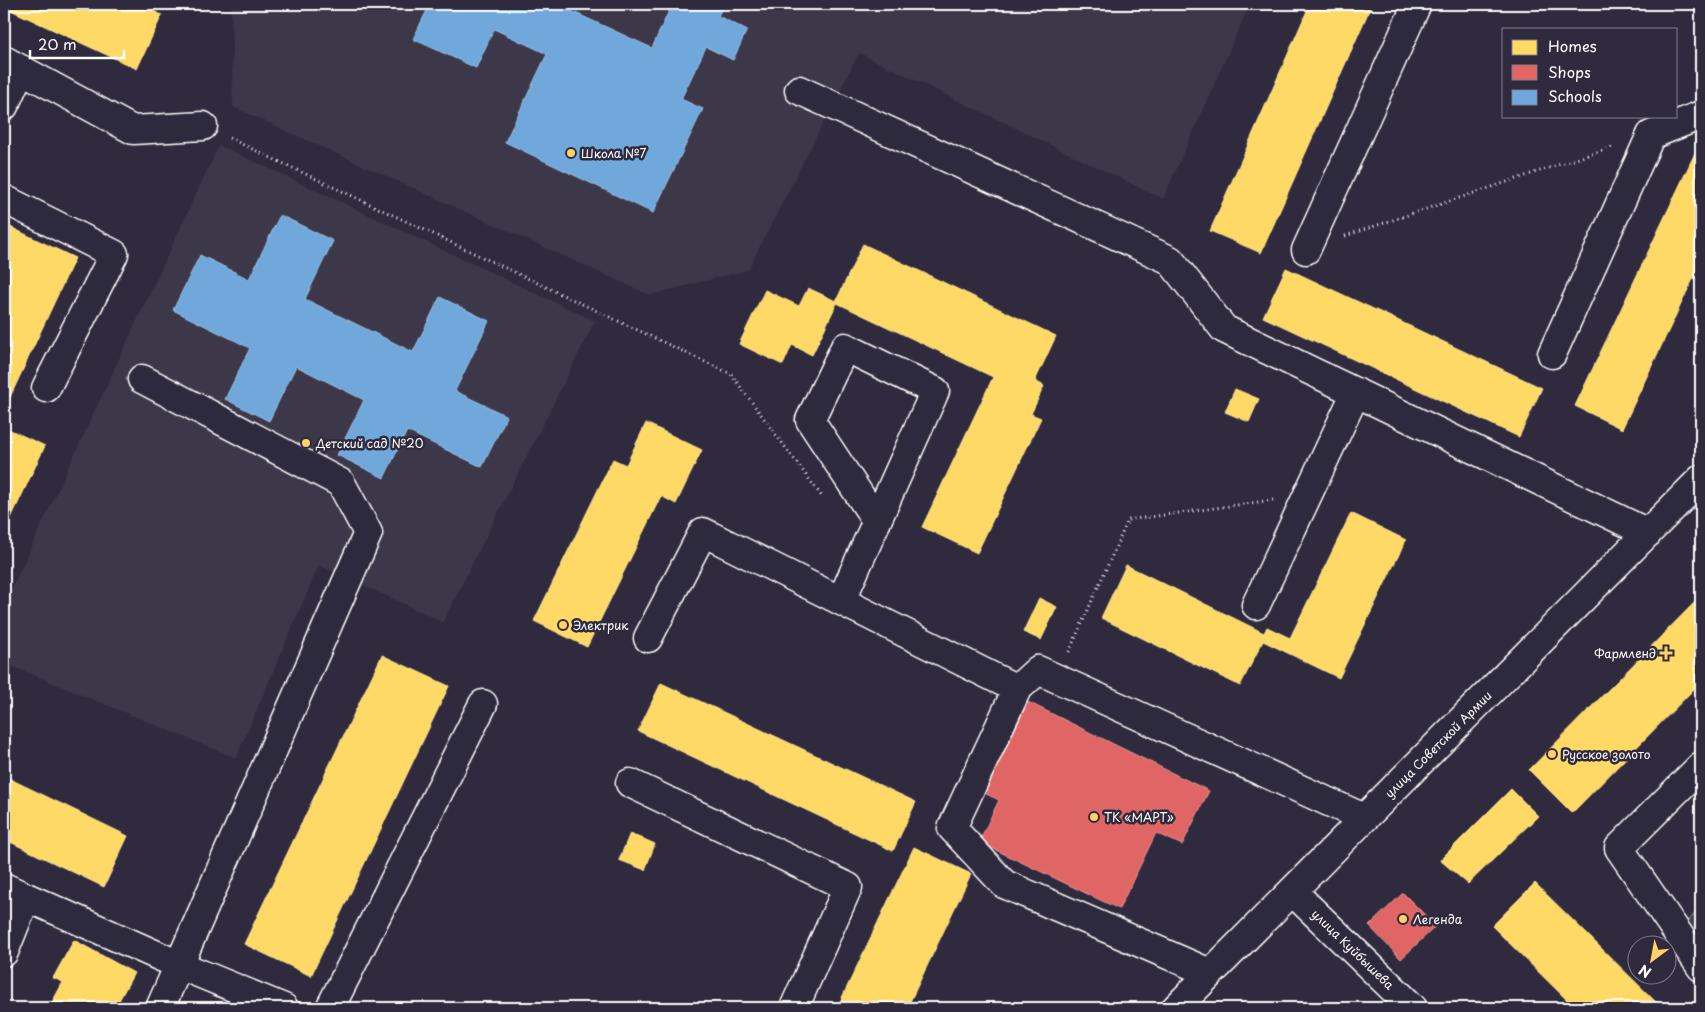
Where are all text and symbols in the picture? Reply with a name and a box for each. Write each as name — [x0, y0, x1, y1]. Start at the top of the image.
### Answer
scale bar — [30, 28, 124, 60]
legend — [1502, 28, 1678, 118]
text: 20 m — [38, 32, 77, 55]
text: Homes — [1548, 34, 1597, 57]
text: Shops — [1548, 60, 1591, 83]
text: Schools — [1548, 84, 1602, 107]
place label: Школа №7 — [581, 144, 647, 162]
marker: Школа №7 — [565, 147, 577, 159]
place label: Детский сад №20 — [315, 434, 424, 452]
marker: Детский сад №20 — [300, 437, 312, 449]
place label: Электрик — [573, 616, 629, 634]
marker: Электрик — [557, 619, 569, 631]
place label: Фармленд — [1594, 644, 1656, 662]
marker: Фармленд — [1660, 647, 1672, 659]
street label: улица Советской Армии — [1380, 686, 1496, 802]
place label: Русское золото — [1562, 745, 1651, 763]
marker: Русское золото — [1546, 748, 1558, 760]
place label: ТК «МАРТ» — [1104, 808, 1174, 826]
marker: ТК «МАРТ» — [1088, 811, 1100, 823]
street label: улица Куйбышева — [1308, 905, 1399, 994]
place label: Легенда — [1413, 910, 1463, 928]
marker: Легенда — [1397, 913, 1409, 925]
north arrow — [1628, 934, 1678, 984]
text: N — [1635, 960, 1655, 983]

